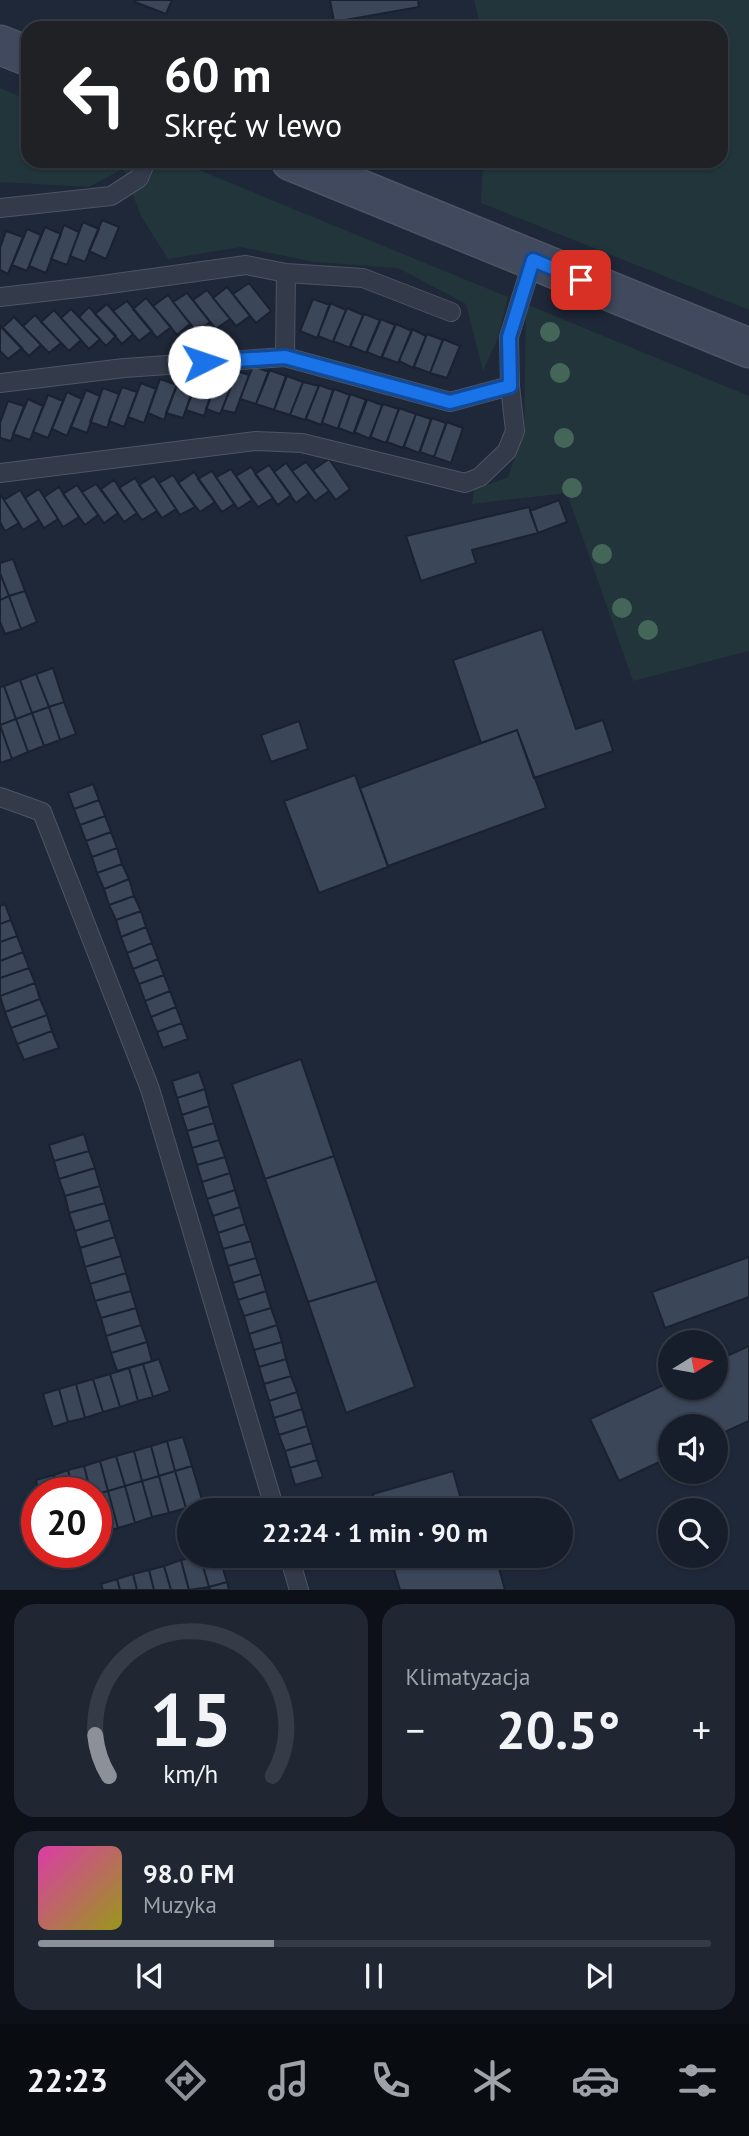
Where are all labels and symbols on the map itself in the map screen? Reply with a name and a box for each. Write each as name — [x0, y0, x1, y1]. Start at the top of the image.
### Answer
pin — [551, 250, 611, 310]
position arrow — [167, 325, 241, 399]
north arrow — [658, 1330, 728, 1400]
speed limit sign: 20 — [21, 1477, 112, 1568]

